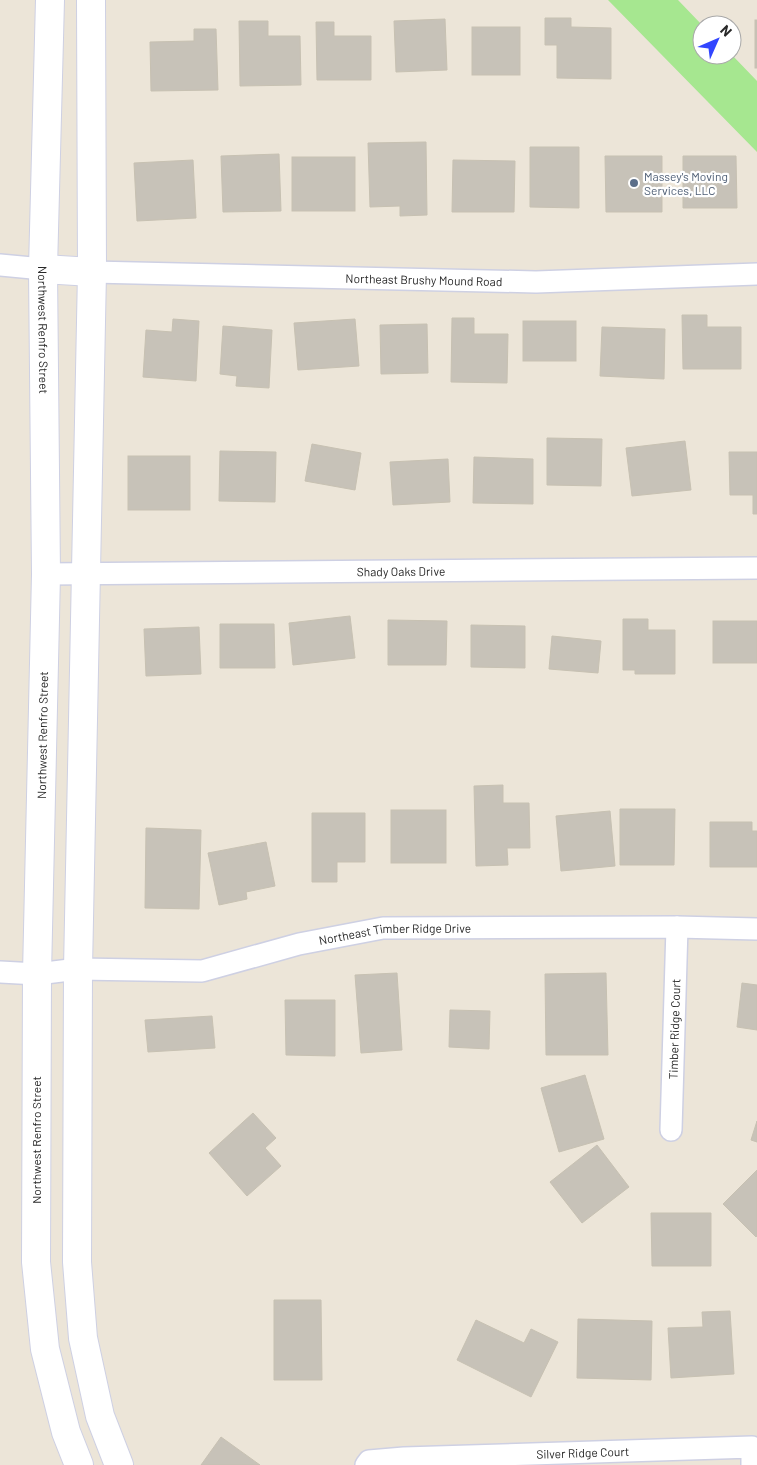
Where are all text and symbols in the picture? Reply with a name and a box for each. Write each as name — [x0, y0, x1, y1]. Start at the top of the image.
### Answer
north arrow — [692, 15, 742, 65]
text: N — [717, 21, 736, 40]
place label: Massey's Moving Services, LLC — [644, 169, 728, 197]
marker: Massey's Moving Services, LLC — [628, 177, 640, 189]
street label: Northwest Renfro Street — [36, 266, 51, 394]
street label: Northeast Brushy Mound Road — [345, 271, 503, 288]
street label: Shady Oaks Drive — [357, 564, 445, 578]
street label: Northwest Renfro Street — [34, 671, 50, 799]
street label: Northeast Timber Ridge Drive — [318, 921, 471, 947]
street label: Timber Ridge Court — [665, 978, 682, 1080]
street label: Northwest Renfro Street — [29, 1076, 43, 1204]
street label: Silver Ridge Court — [536, 1444, 629, 1461]

